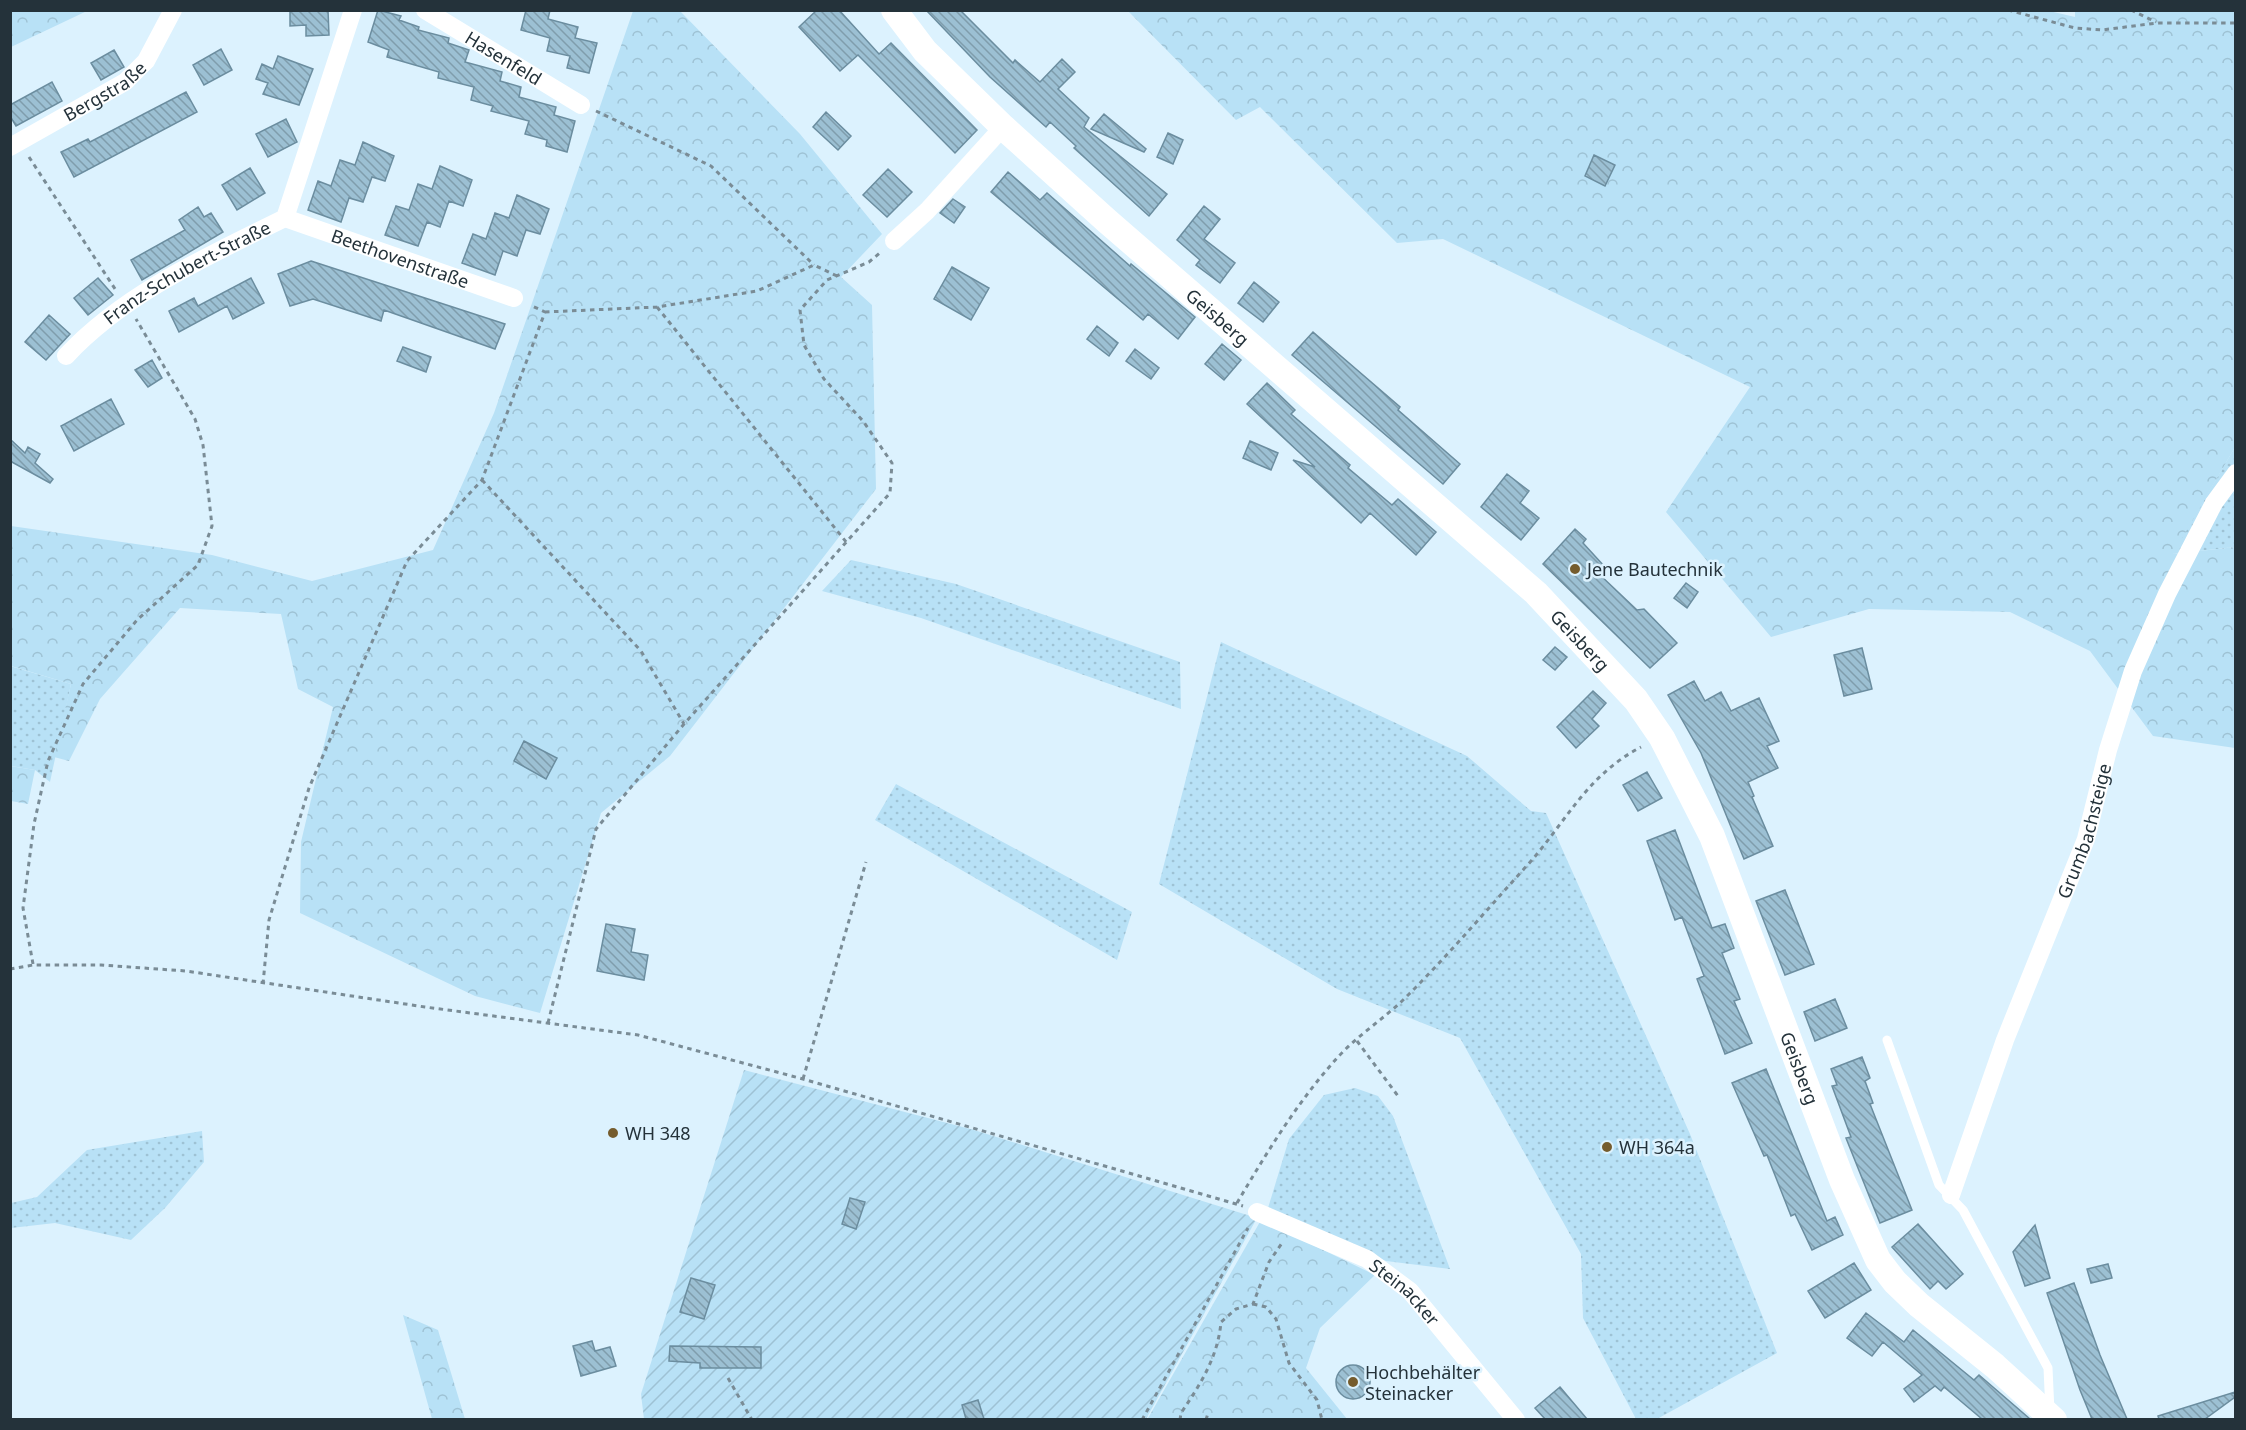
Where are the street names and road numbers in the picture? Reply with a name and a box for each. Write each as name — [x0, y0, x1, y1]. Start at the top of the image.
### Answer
street label: Hasenfeld — [461, 25, 546, 90]
street label: Bergstraße — [59, 56, 151, 126]
street label: Franz-Schubert-Straße — [98, 215, 274, 329]
street label: Beethovenstraße — [328, 223, 472, 293]
street label: Geisberg — [1181, 283, 1254, 351]
street label: Geisberg — [1545, 604, 1615, 676]
street label: Grumbachsteige — [2051, 761, 2116, 902]
street label: Geisberg — [1775, 1028, 1824, 1108]
street label: Steinacker — [1365, 1253, 1446, 1331]

